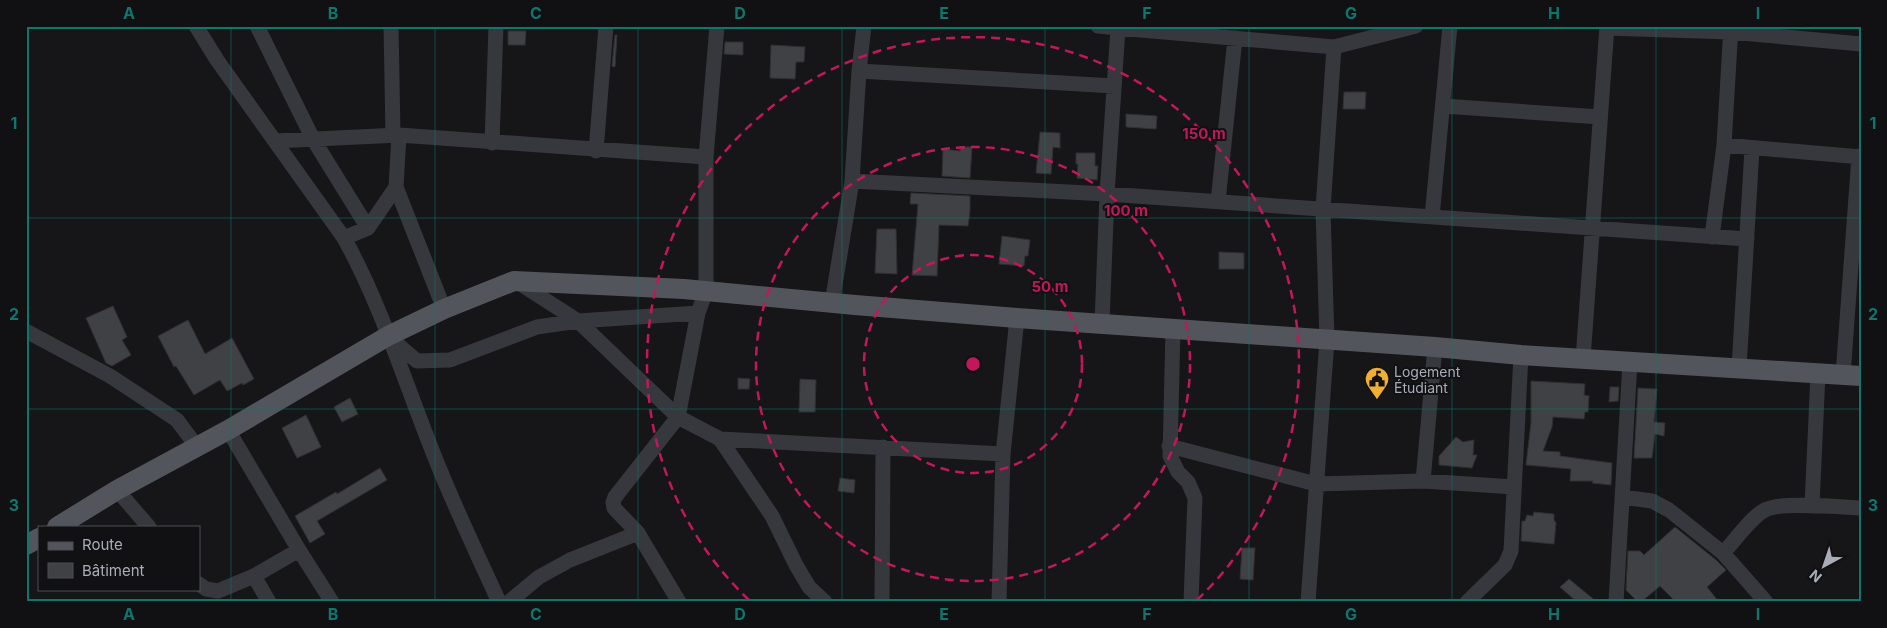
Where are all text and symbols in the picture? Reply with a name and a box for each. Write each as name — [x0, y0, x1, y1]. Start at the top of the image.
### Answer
text: A — [123, 3, 135, 23]
text: B — [328, 3, 338, 23]
text: C — [530, 3, 542, 23]
text: D — [734, 3, 746, 23]
text: E — [939, 3, 949, 23]
text: F — [1142, 3, 1152, 23]
text: G — [1345, 3, 1357, 23]
text: H — [1548, 3, 1560, 23]
text: I — [1756, 3, 1760, 23]
text: 1 — [11, 113, 17, 133]
text: 1 — [1870, 113, 1876, 133]
text: 150 m — [1182, 124, 1226, 143]
text: 100 m — [1104, 201, 1148, 220]
text: 50 m — [1032, 277, 1068, 296]
text: 2 — [9, 304, 19, 324]
text: 2 — [1868, 304, 1878, 324]
centre of rings — [964, 355, 982, 373]
place label: Logement Étudiant — [1394, 363, 1461, 396]
public building icon: Logement Étudiant — [1364, 366, 1390, 400]
text: 3 — [9, 495, 19, 515]
text: 3 — [1868, 495, 1878, 515]
legend — [38, 526, 200, 590]
text: Route — [82, 535, 123, 554]
north arrow — [1800, 540, 1850, 590]
text: Bâtiment — [82, 561, 145, 580]
text: N — [1806, 566, 1825, 586]
text: A — [123, 604, 135, 624]
text: B — [328, 604, 338, 624]
text: C — [530, 604, 542, 624]
text: D — [734, 604, 746, 624]
text: E — [939, 604, 949, 624]
text: F — [1142, 604, 1152, 624]
text: G — [1345, 604, 1357, 624]
text: H — [1548, 604, 1560, 624]
text: I — [1756, 604, 1760, 624]

